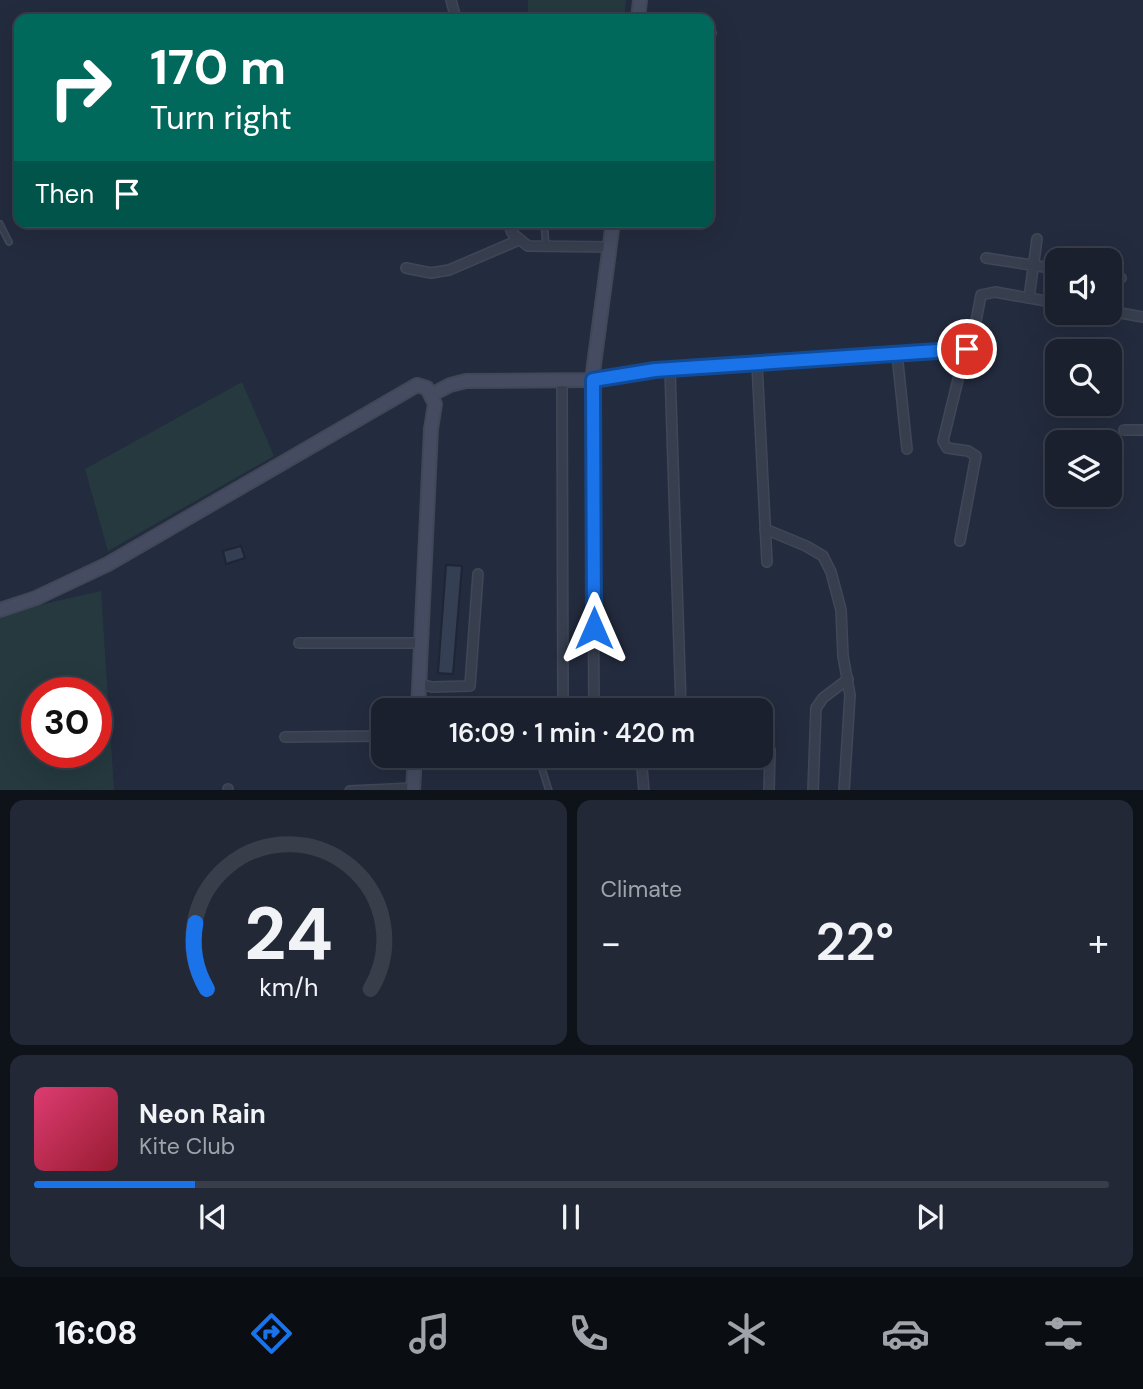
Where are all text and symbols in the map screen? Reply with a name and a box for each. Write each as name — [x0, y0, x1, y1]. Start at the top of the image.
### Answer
text: 170 m — [150, 35, 286, 99]
icon: right — [35, 42, 126, 133]
text: Turn right — [150, 97, 292, 139]
icon: arrive — [108, 175, 146, 213]
text: Then — [35, 177, 94, 211]
map controls — [1045, 248, 1122, 507]
button: sound — [1045, 248, 1122, 325]
pin — [937, 319, 997, 379]
icon: arrive — [948, 330, 986, 368]
button: search — [1045, 339, 1122, 416]
button: layers — [1045, 430, 1122, 507]
position arrow — [557, 591, 631, 665]
speed limit sign: 30 — [21, 677, 112, 768]
text: 16:09 · 1 min · 420 m — [449, 716, 695, 750]
text: Climate — [601, 874, 682, 904]
text: 24 — [244, 887, 333, 982]
text: 22° — [815, 908, 894, 976]
text: − — [601, 918, 621, 968]
text: + — [1088, 918, 1109, 968]
text: km/h — [259, 970, 318, 1003]
text: Neon Rain — [139, 1097, 266, 1131]
text: Kite Club — [139, 1131, 235, 1161]
icon: previous — [194, 1198, 232, 1236]
icon: pause — [552, 1198, 590, 1236]
icon: next — [911, 1198, 949, 1236]
icon: directions — [247, 1309, 296, 1358]
icon: music — [405, 1309, 454, 1358]
icon: phone — [564, 1309, 613, 1358]
icon: climate — [722, 1309, 771, 1358]
icon: car — [881, 1309, 930, 1358]
icon: filters — [1039, 1309, 1088, 1358]
text: 16:08 — [55, 1312, 138, 1354]

